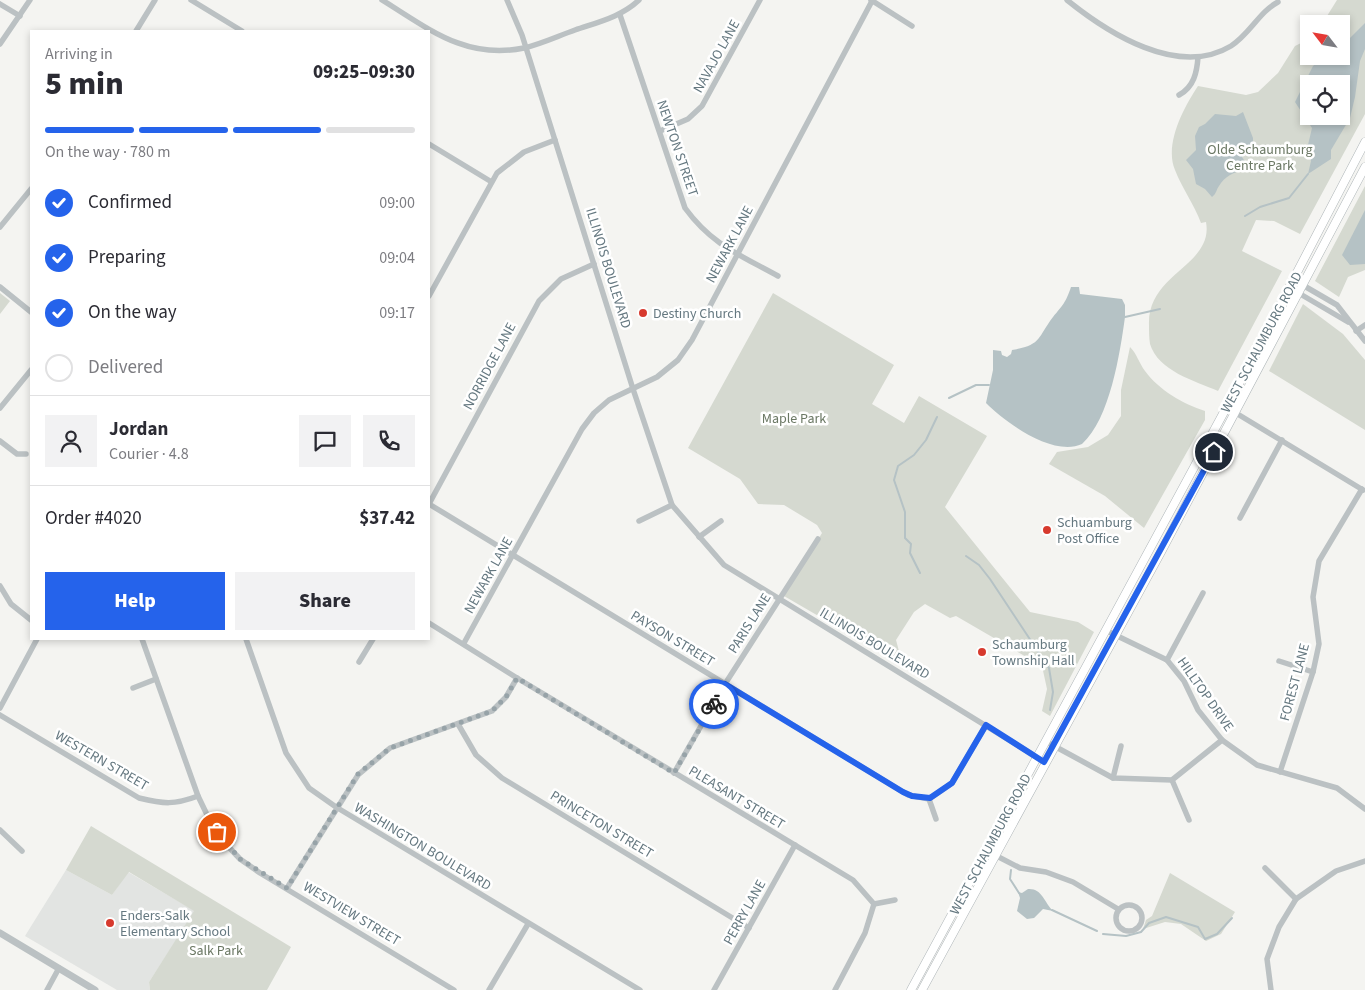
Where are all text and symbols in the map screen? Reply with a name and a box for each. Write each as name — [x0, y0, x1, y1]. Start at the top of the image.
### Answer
north arrow — [1300, 15, 1350, 65]
map controls — [1300, 15, 1350, 125]
street label: NAVAJO LANE — [689, 16, 745, 97]
text: Arriving in — [45, 43, 113, 65]
text: 09:25–09:30 — [313, 59, 415, 86]
text: 5 min — [45, 61, 124, 107]
button: locate — [1300, 75, 1350, 125]
street label: NEWTON STREET — [651, 97, 703, 200]
park label: Olde Schaumburg Centre Park — [1207, 140, 1313, 176]
text: On the way · 780 m — [45, 141, 170, 163]
icon: check — [45, 189, 73, 217]
text: Confirmed — [88, 189, 172, 216]
text: 09:00 — [379, 192, 415, 214]
street label: NEWARK LANE — [701, 202, 759, 287]
street label: ILLINOIS BOULEVARD — [580, 205, 636, 331]
icon: check — [45, 244, 73, 272]
text: Preparing — [88, 244, 166, 271]
text: 09:04 — [379, 247, 415, 269]
street label: WEST SCHAUMBURG ROAD — [1216, 268, 1308, 417]
icon: check — [45, 299, 73, 327]
text: On the way — [88, 299, 177, 326]
text: 09:17 — [379, 302, 415, 324]
place label: Destiny Church — [653, 304, 741, 324]
marker: Destiny Church — [637, 307, 649, 319]
street label: NORRIDGE LANE — [458, 319, 521, 414]
text: Delivered — [88, 354, 163, 381]
park label: Maple Park — [762, 409, 826, 429]
button: person — [45, 415, 97, 467]
button: chat — [299, 415, 351, 467]
button: phone — [363, 415, 415, 467]
text: Jordan — [109, 416, 168, 443]
pin — [1193, 431, 1235, 473]
icon: home — [1200, 438, 1228, 466]
text: Courier · 4.8 — [109, 443, 189, 465]
text: Order #4020 — [45, 505, 142, 532]
text: $37.42 — [359, 505, 415, 532]
place label: Schuamburg Post Office — [1057, 513, 1132, 549]
marker: Schuamburg Post Office — [1041, 524, 1053, 536]
street label: NEWARK LANE — [460, 534, 518, 617]
button: Help — [45, 572, 225, 630]
button: Share — [235, 572, 415, 630]
street label: PARIS LANE — [723, 590, 776, 658]
street label: ILLINOIS BOULEVARD — [816, 603, 933, 685]
street label: PAYSON STREET — [627, 606, 719, 672]
place label: Schaumburg Township Hall — [992, 635, 1075, 671]
street label: FOREST LANE — [1275, 641, 1315, 723]
marker: Schaumburg Township Hall — [976, 646, 988, 658]
street label: HILLTOP DRIVE — [1172, 653, 1238, 736]
courier — [689, 679, 739, 729]
icon: bike — [700, 690, 728, 718]
street label: WESTERN STREET — [51, 726, 152, 796]
street label: PLEASANT STREET — [685, 761, 789, 835]
street label: WEST SCHAUMBURG ROAD — [945, 770, 1037, 919]
street label: PRINCETON STREET — [546, 786, 657, 864]
street label: WASHINGTON BOULEVARD — [350, 798, 495, 896]
pin — [196, 811, 238, 853]
icon: bag — [203, 818, 231, 846]
street label: PERRY LANE — [719, 876, 771, 949]
street label: WESTVIEW STREET — [299, 877, 404, 951]
place label: Enders-Salk Elementary School — [120, 906, 231, 942]
marker: Enders-Salk Elementary School — [104, 917, 116, 929]
park label: Salk Park — [189, 941, 243, 961]

